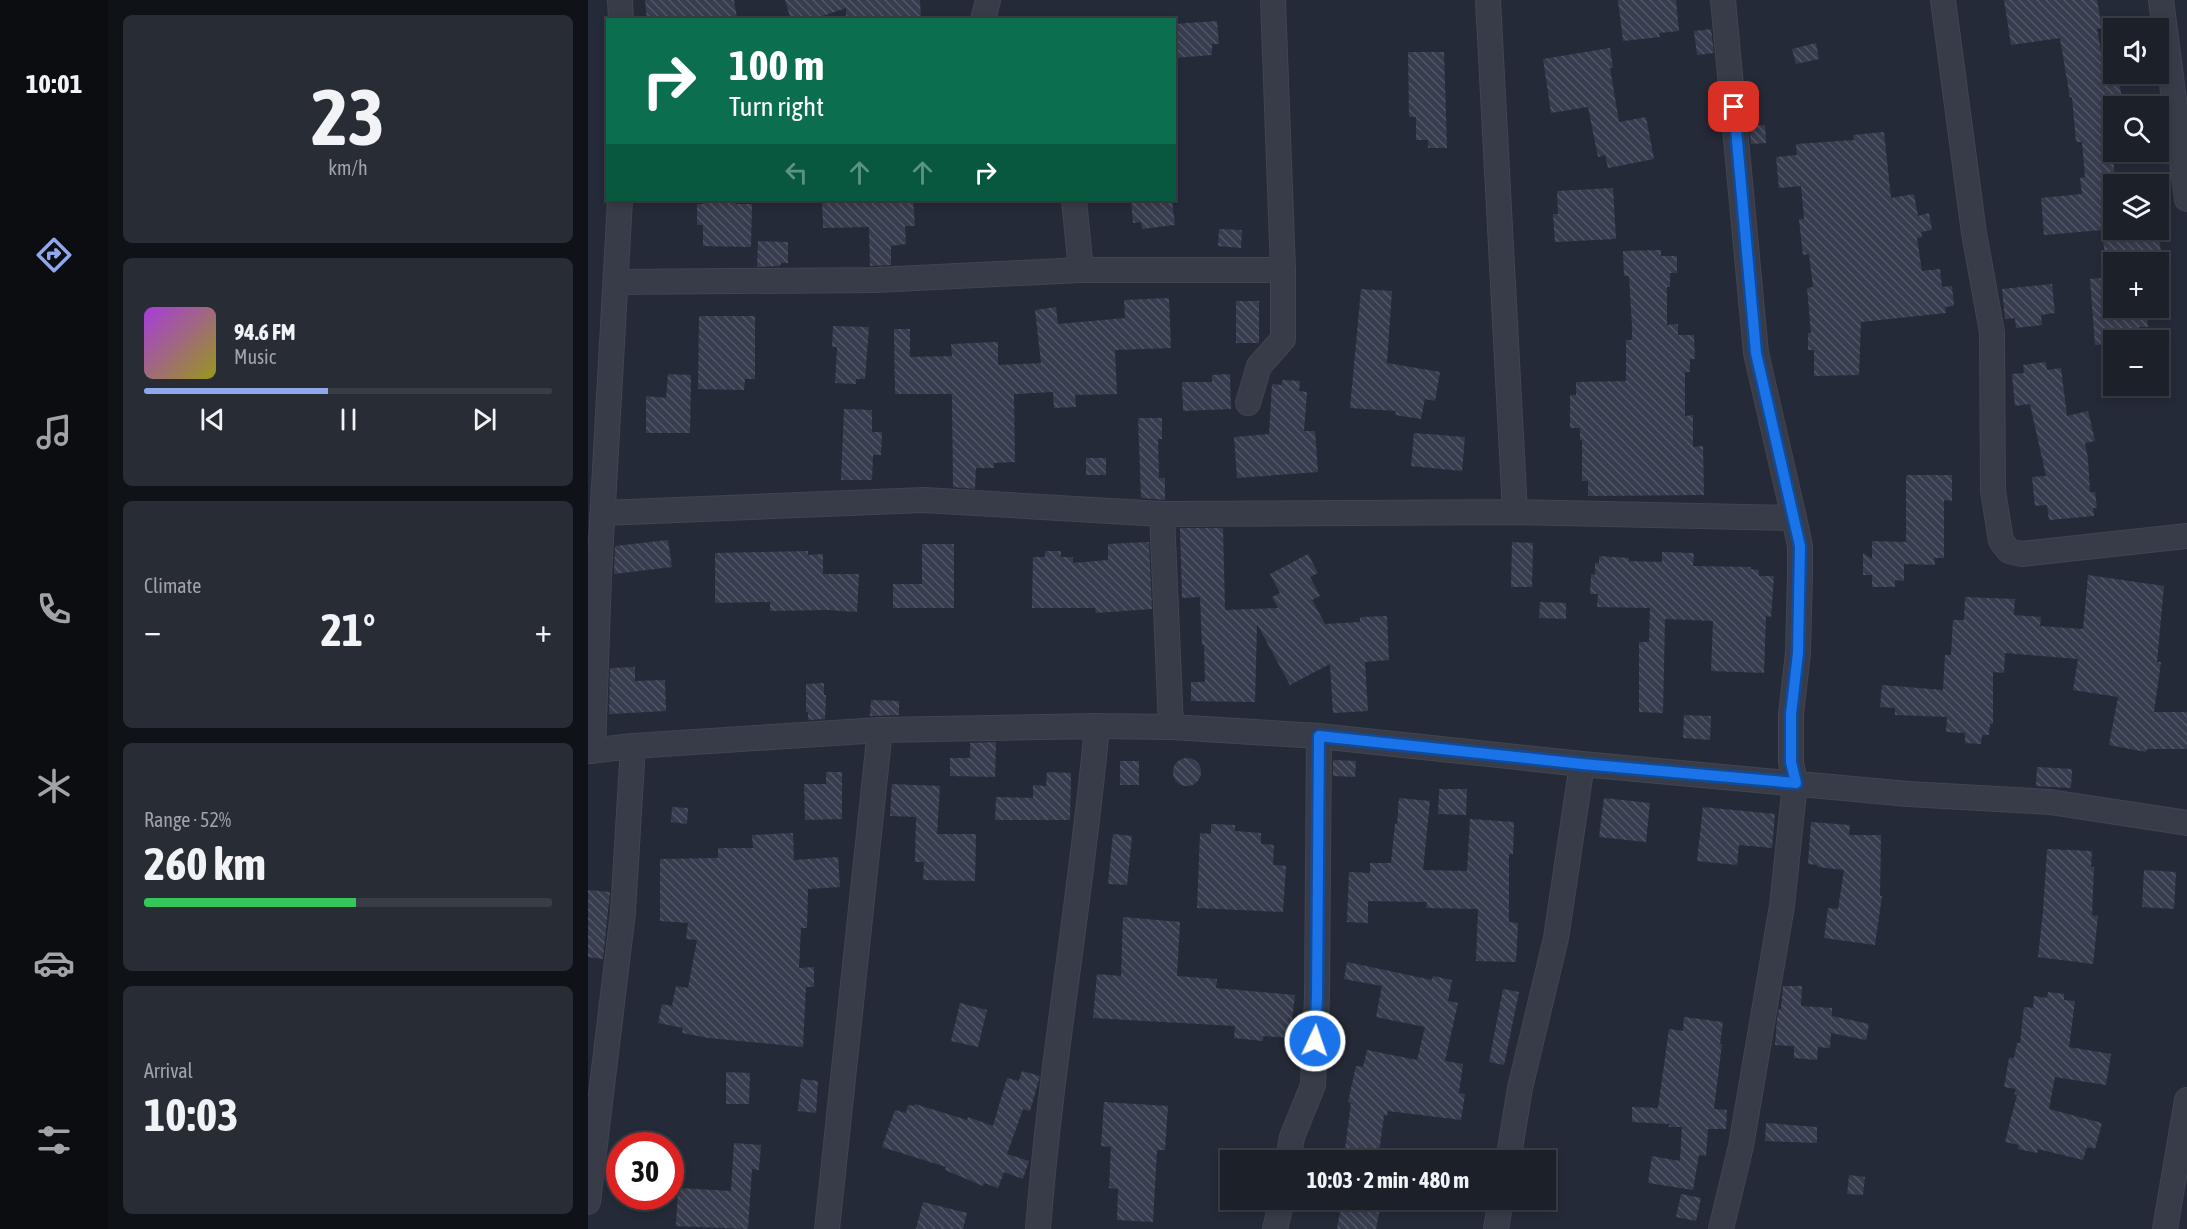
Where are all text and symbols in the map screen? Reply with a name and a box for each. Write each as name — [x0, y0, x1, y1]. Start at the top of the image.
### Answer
map controls — [2103, 18, 2169, 396]
button: sound — [2103, 18, 2169, 84]
text: 100 m — [729, 41, 824, 89]
icon: right — [630, 42, 708, 120]
text: 10:01 — [26, 68, 82, 99]
text: 23 — [311, 72, 385, 162]
pin — [1708, 81, 1759, 132]
icon: arrive — [1717, 90, 1750, 123]
text: Turn right — [729, 91, 824, 122]
button: search — [2103, 96, 2169, 162]
text: km/h — [328, 156, 368, 179]
icon: left — [780, 156, 813, 189]
icon: ahead — [843, 156, 876, 189]
icon: ahead — [906, 156, 939, 189]
icon: right — [969, 156, 1002, 189]
button: layers — [2103, 174, 2169, 240]
icon: directions — [33, 234, 75, 276]
button: + — [2103, 252, 2169, 318]
text: 94.6 FM — [234, 319, 296, 345]
button: − — [2103, 330, 2169, 396]
text: Music — [234, 345, 276, 368]
icon: previous — [196, 403, 229, 436]
icon: pause — [332, 403, 365, 436]
icon: next — [468, 403, 501, 436]
icon: music — [33, 411, 75, 453]
text: Climate — [144, 574, 201, 597]
icon: phone — [33, 588, 75, 630]
text: 21° — [321, 604, 375, 656]
text: − — [144, 611, 161, 649]
text: + — [535, 611, 552, 649]
icon: climate — [33, 765, 75, 807]
text: Range · 52% — [144, 808, 231, 831]
text: 260 km — [144, 838, 266, 890]
icon: car — [33, 942, 75, 984]
position arrow — [1283, 1009, 1347, 1073]
text: Arrival — [144, 1059, 193, 1082]
text: 10:03 — [144, 1089, 238, 1141]
icon: filters — [33, 1119, 75, 1161]
speed limit sign: 30 — [606, 1132, 684, 1210]
text: 10:03 · 2 min · 480 m — [1307, 1167, 1469, 1193]

